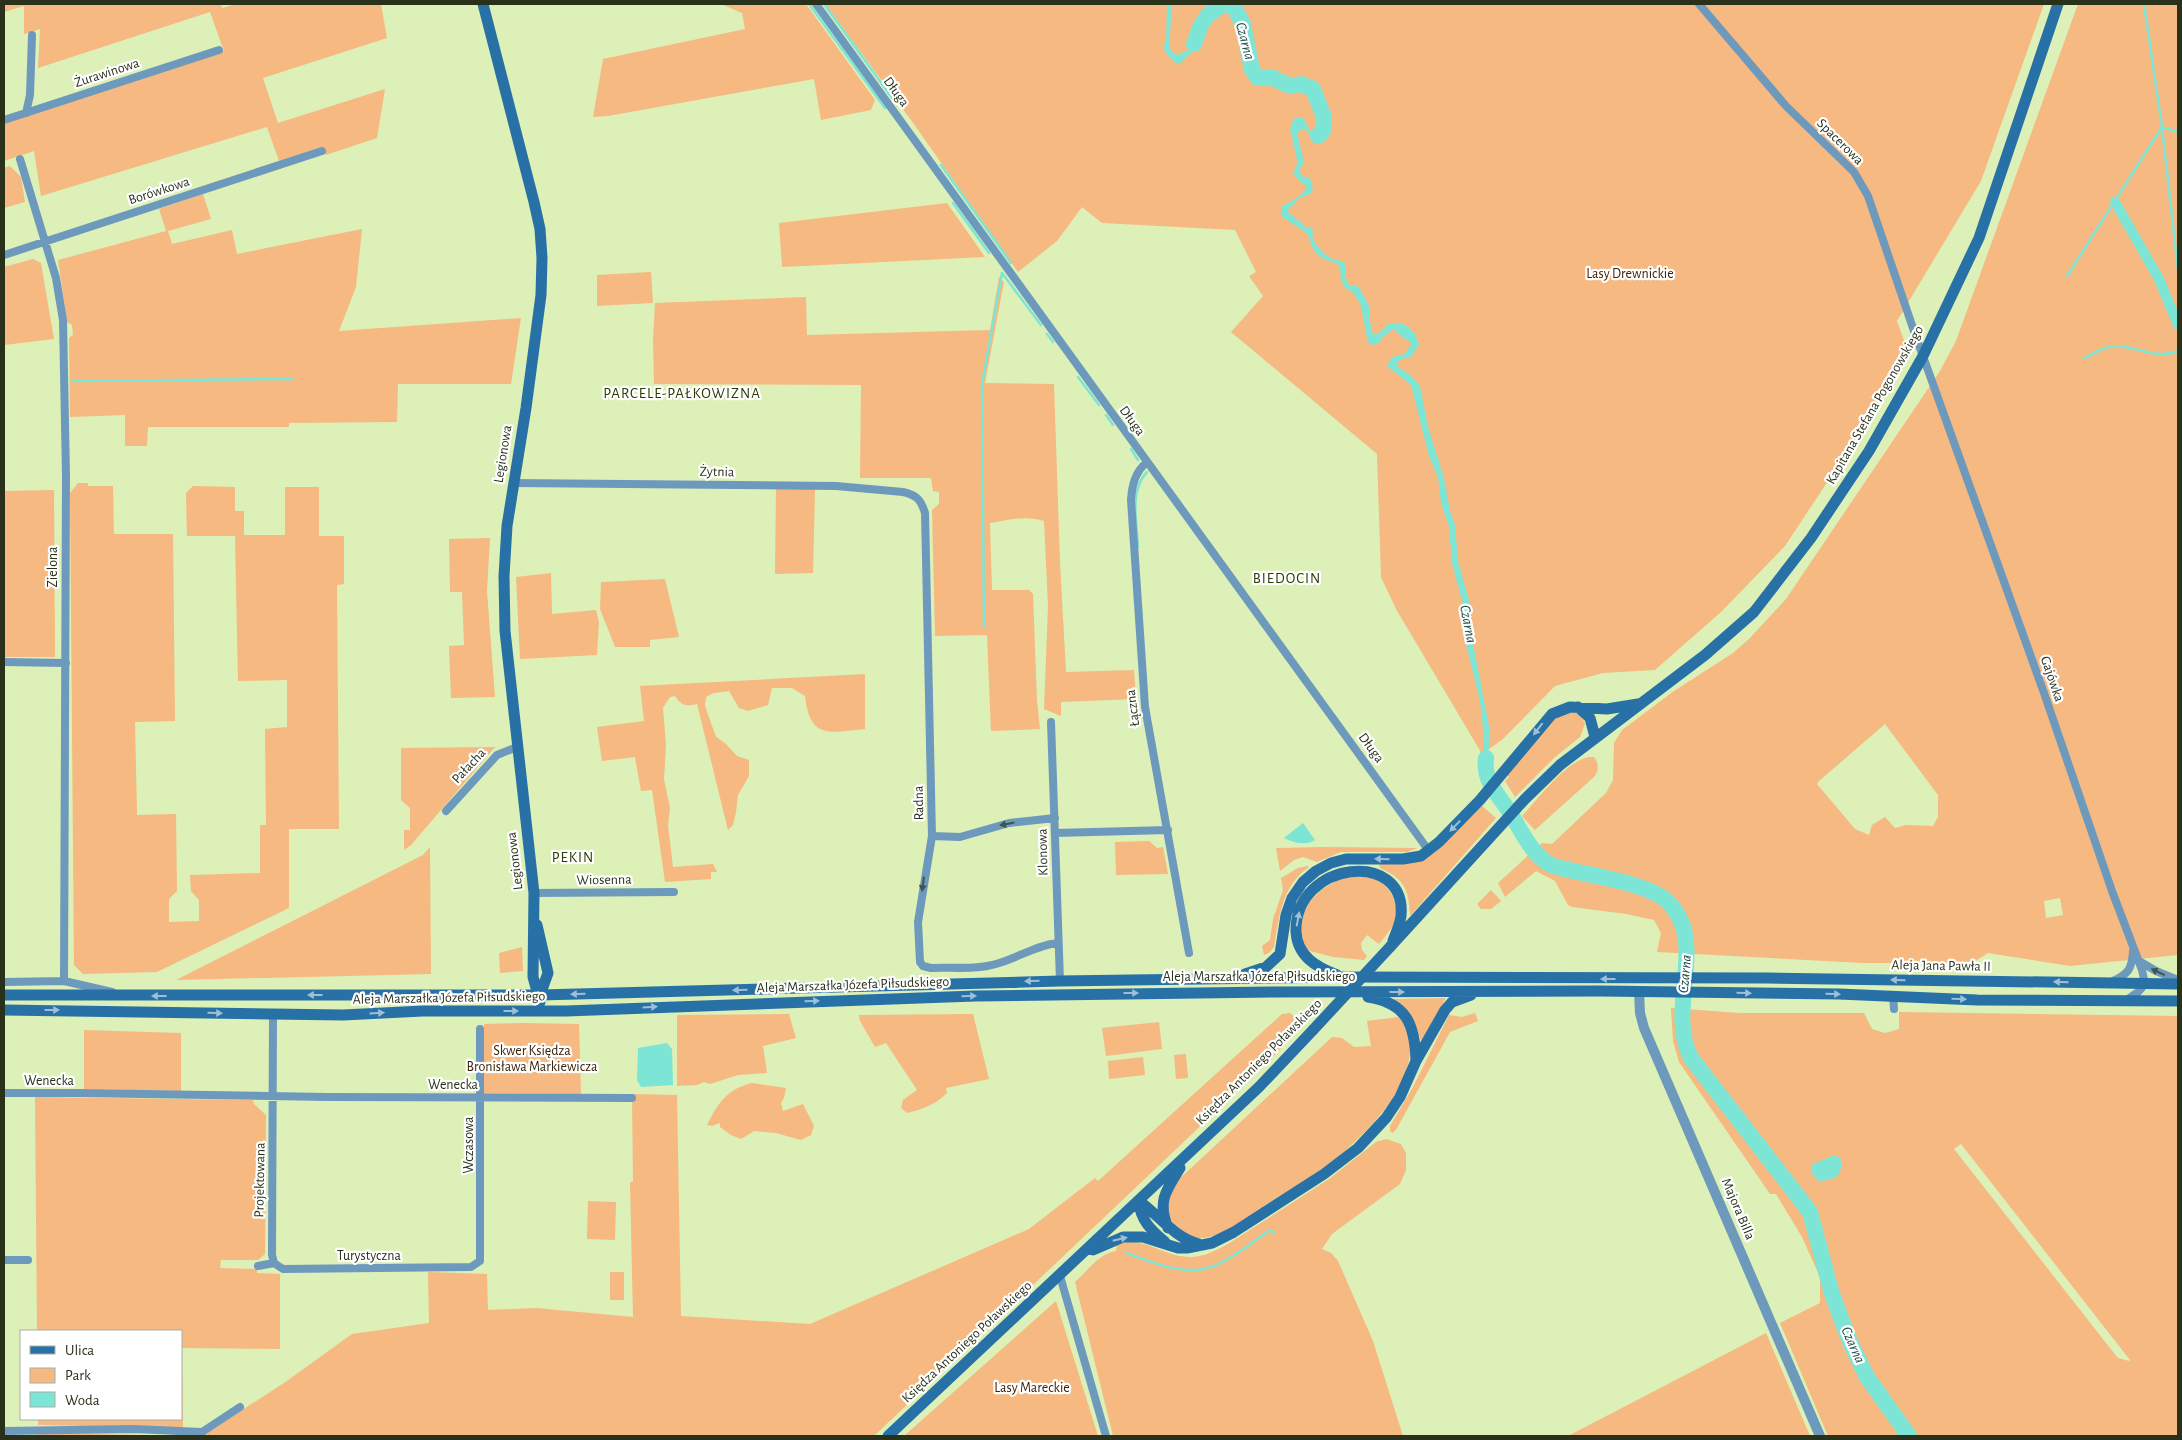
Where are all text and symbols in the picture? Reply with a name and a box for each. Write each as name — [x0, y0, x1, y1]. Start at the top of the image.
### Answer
water label: Czarna — [1233, 21, 1257, 61]
street label: Żurawinowa — [72, 53, 142, 90]
street label: Długa — [881, 75, 912, 110]
street label: Spacerowa — [1814, 116, 1866, 168]
street label: Borówkowa — [127, 174, 192, 207]
park label: Lasy Drewnickie — [1586, 267, 1674, 281]
street label: Kapitana Stefana Pogonowskiego — [1824, 323, 1926, 487]
district label: PARCELE-PAŁKOWIZNA — [603, 386, 761, 401]
street label: Długa — [1117, 404, 1148, 439]
street label: Legionowa — [492, 424, 515, 484]
street label: Żytnia — [700, 462, 735, 479]
street label: Zielona — [46, 546, 60, 588]
district label: BIEDOCIN — [1253, 571, 1321, 586]
water label: Czarna — [1457, 604, 1479, 644]
street label: Gajówka — [2038, 654, 2066, 704]
street label: Łączna — [1124, 688, 1142, 727]
one-way arrow — [1532, 723, 1543, 736]
street label: Długa — [1356, 731, 1387, 766]
street label: Pałacha — [449, 745, 489, 786]
street label: Radna — [912, 785, 926, 821]
one-way arrow — [1449, 820, 1461, 832]
one-way arrow — [998, 821, 1014, 829]
street label: Klonowa — [1036, 828, 1050, 876]
street label: Legionowa — [504, 831, 526, 891]
district label: PEKIN — [552, 850, 594, 865]
one-way arrow — [1374, 855, 1390, 863]
street label: Wiosenna — [576, 873, 632, 887]
one-way arrow — [919, 877, 927, 893]
one-way arrow — [1294, 911, 1302, 926]
water label: Czarna — [1676, 954, 1694, 994]
street label: Aleja Jana Pawła II — [1891, 958, 1991, 974]
one-way arrow — [2151, 967, 2165, 975]
street label: Aleja Marszałka Józefa Piłsudskiego — [1163, 970, 1355, 984]
street label: Aleja Marszałka Józefa Piłsudskiego — [756, 975, 950, 995]
one-way arrow — [1600, 975, 1616, 983]
one-way arrow — [1890, 976, 1906, 984]
one-way arrow — [1024, 978, 1040, 986]
one-way arrow — [2053, 978, 2069, 986]
one-way arrow — [732, 986, 748, 994]
one-way arrow — [1389, 988, 1405, 996]
street label: Aleja Marszałka Józefa Piłsudskiego — [353, 989, 546, 1007]
one-way arrow — [1124, 989, 1140, 997]
one-way arrow — [1736, 989, 1752, 997]
one-way arrow — [1825, 990, 1841, 998]
one-way arrow — [306, 991, 322, 999]
one-way arrow — [570, 991, 586, 999]
one-way arrow — [151, 992, 167, 1000]
one-way arrow — [961, 992, 977, 1000]
street label: Księdza Antoniego Poławskiego — [1193, 996, 1325, 1128]
one-way arrow — [1951, 996, 1967, 1004]
one-way arrow — [804, 997, 820, 1005]
one-way arrow — [642, 1003, 658, 1011]
one-way arrow — [45, 1006, 61, 1014]
one-way arrow — [504, 1007, 520, 1015]
one-way arrow — [207, 1009, 223, 1017]
one-way arrow — [370, 1009, 386, 1017]
park label: Skwer Księdza Bronisława Markiewicza — [467, 1044, 598, 1074]
street label: Wenecka — [24, 1074, 75, 1088]
street label: Wenecka — [428, 1078, 479, 1092]
street label: Wczasowa — [462, 1116, 476, 1174]
street label: Projektowana — [252, 1142, 268, 1218]
street label: Majora Billa — [1719, 1176, 1757, 1242]
one-way arrow — [1113, 1235, 1128, 1243]
street label: Turystyczna — [337, 1249, 401, 1263]
street label: Księdza Antoniego Poławskiego — [900, 1278, 1035, 1406]
water label: Czarna — [1838, 1324, 1868, 1366]
legend — [20, 1330, 182, 1420]
text: Ulica — [65, 1343, 94, 1358]
text: Park — [65, 1368, 91, 1383]
park label: Lasy Mareckie — [994, 1381, 1070, 1395]
text: Woda — [65, 1393, 100, 1408]

